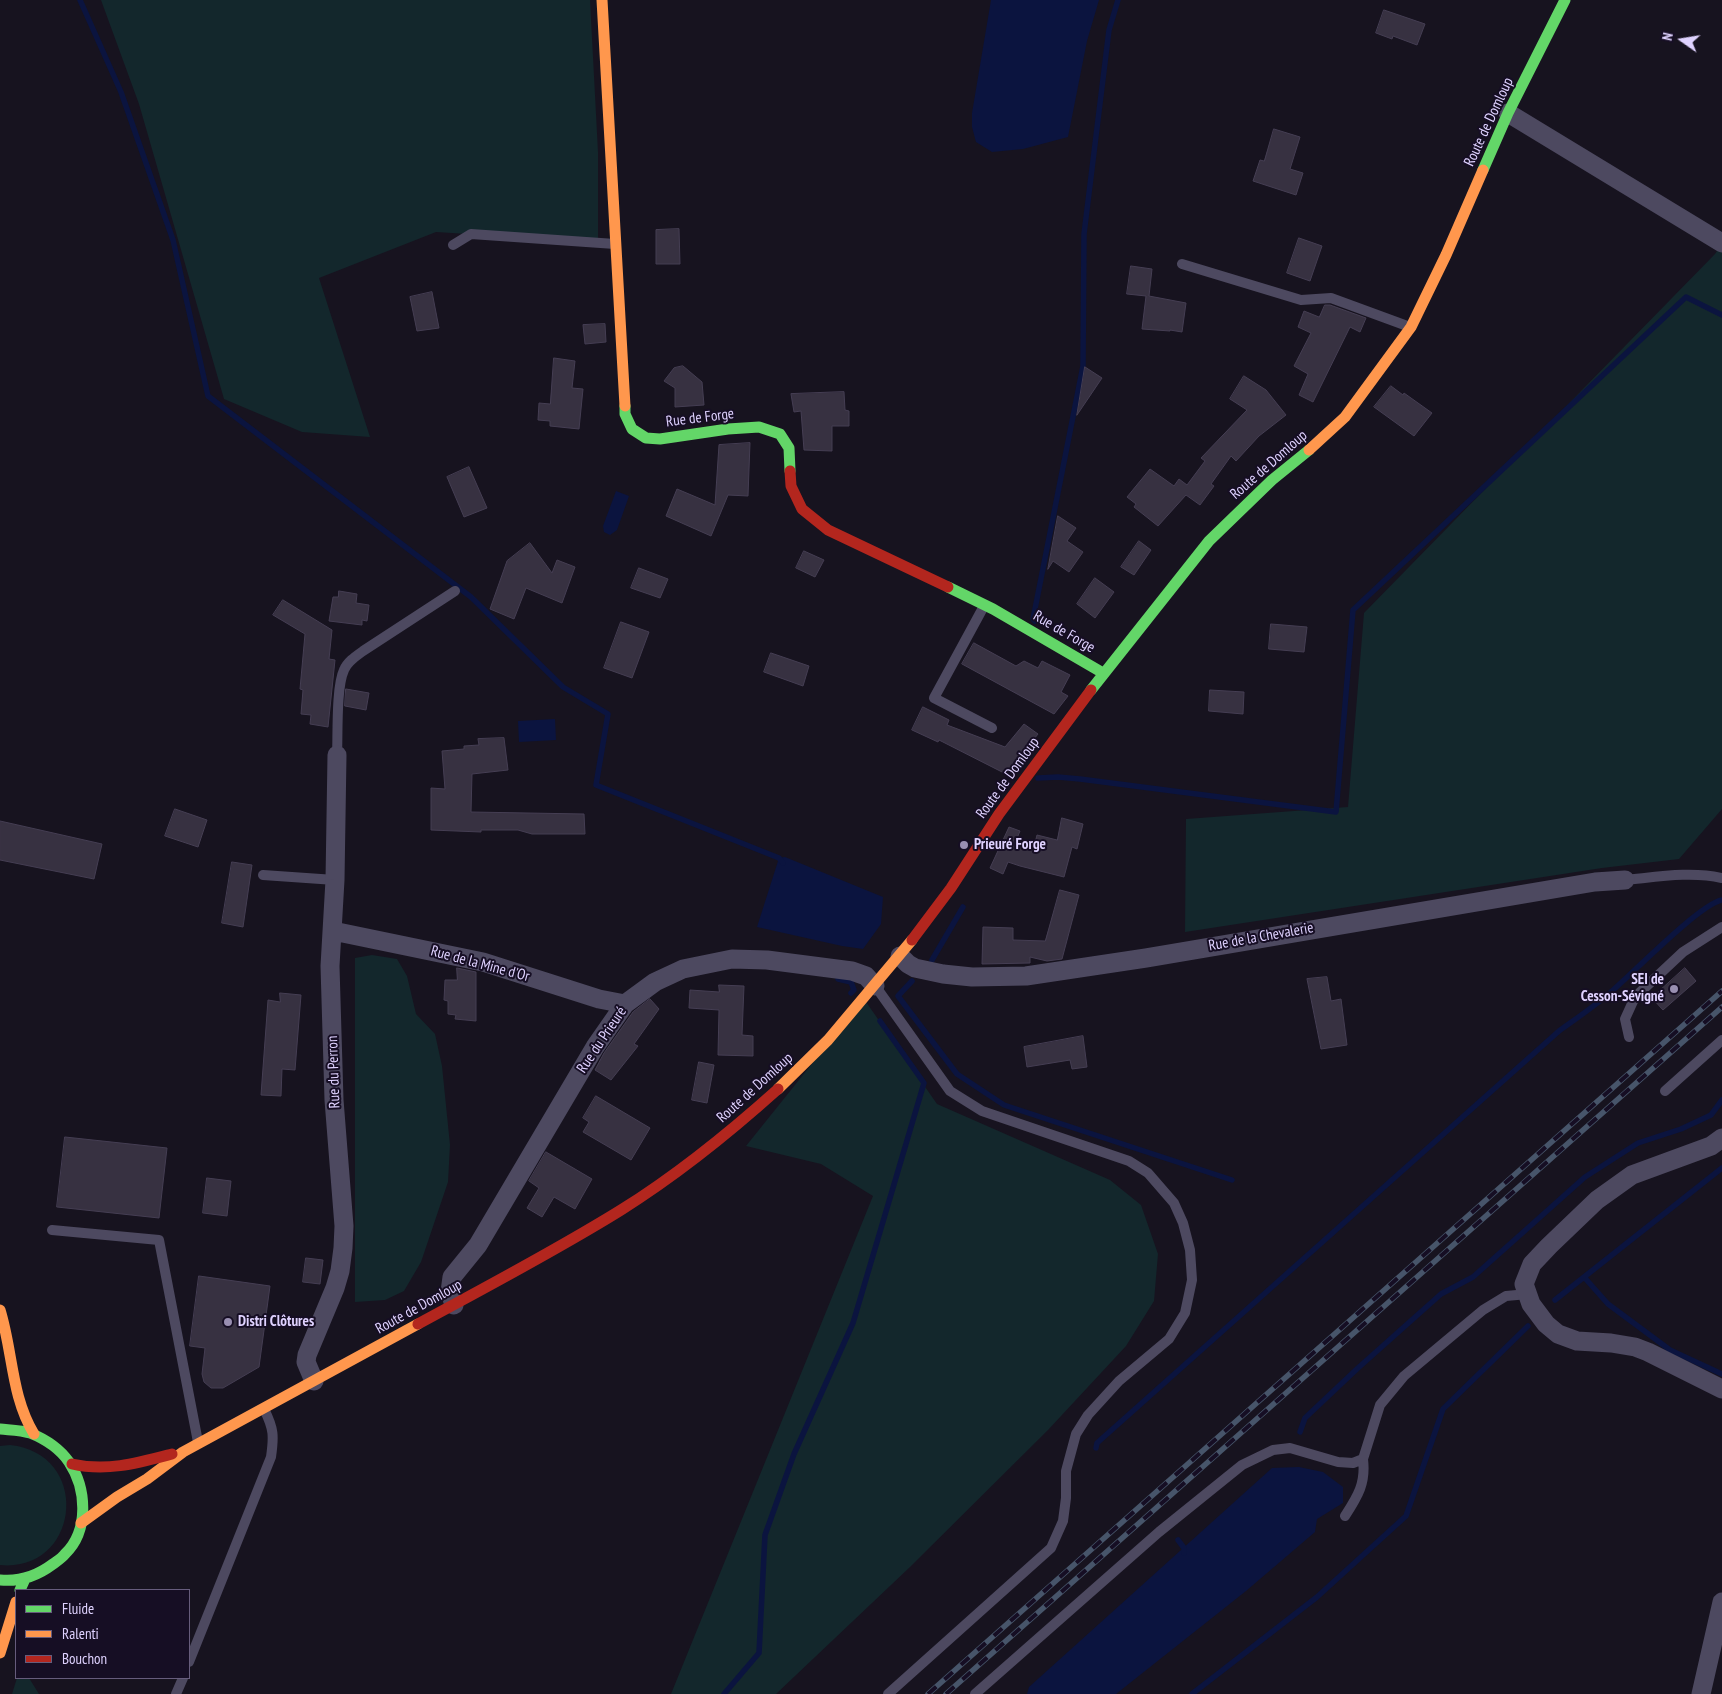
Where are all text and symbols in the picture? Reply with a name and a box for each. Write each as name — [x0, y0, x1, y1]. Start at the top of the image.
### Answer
north arrow — [1657, 15, 1707, 65]
text: N — [1658, 31, 1677, 42]
street label: Route de Domloup — [1461, 75, 1517, 169]
street label: Rue de Forge — [665, 405, 735, 431]
street label: Route de Domloup — [1227, 427, 1311, 503]
street label: Rue de Forge — [1030, 607, 1098, 657]
street label: Route de Domloup — [973, 734, 1043, 822]
place label: Prieuré Forge — [974, 836, 1046, 854]
marker: Prieuré Forge — [958, 839, 970, 851]
street label: Rue de la Chevalerie — [1207, 919, 1315, 955]
street label: Rue de la Mine d'Or — [429, 942, 531, 986]
place label: SEI de Cesson-Sévigné — [1581, 971, 1664, 1006]
marker: SEI de Cesson-Sévigné — [1668, 983, 1680, 995]
street label: Rue du Prieuré — [573, 1003, 631, 1077]
street label: Rue du Perron — [324, 1035, 344, 1109]
street label: Route de Domloup — [713, 1049, 797, 1127]
street label: Route de Domloup — [373, 1276, 465, 1338]
place label: Distri Clôtures — [238, 1313, 314, 1331]
marker: Distri Clôtures — [222, 1316, 234, 1328]
legend — [15, 1589, 190, 1679]
text: Fluide — [62, 1599, 94, 1618]
text: Ralenti — [62, 1624, 99, 1643]
text: Bouchon — [62, 1649, 107, 1668]

